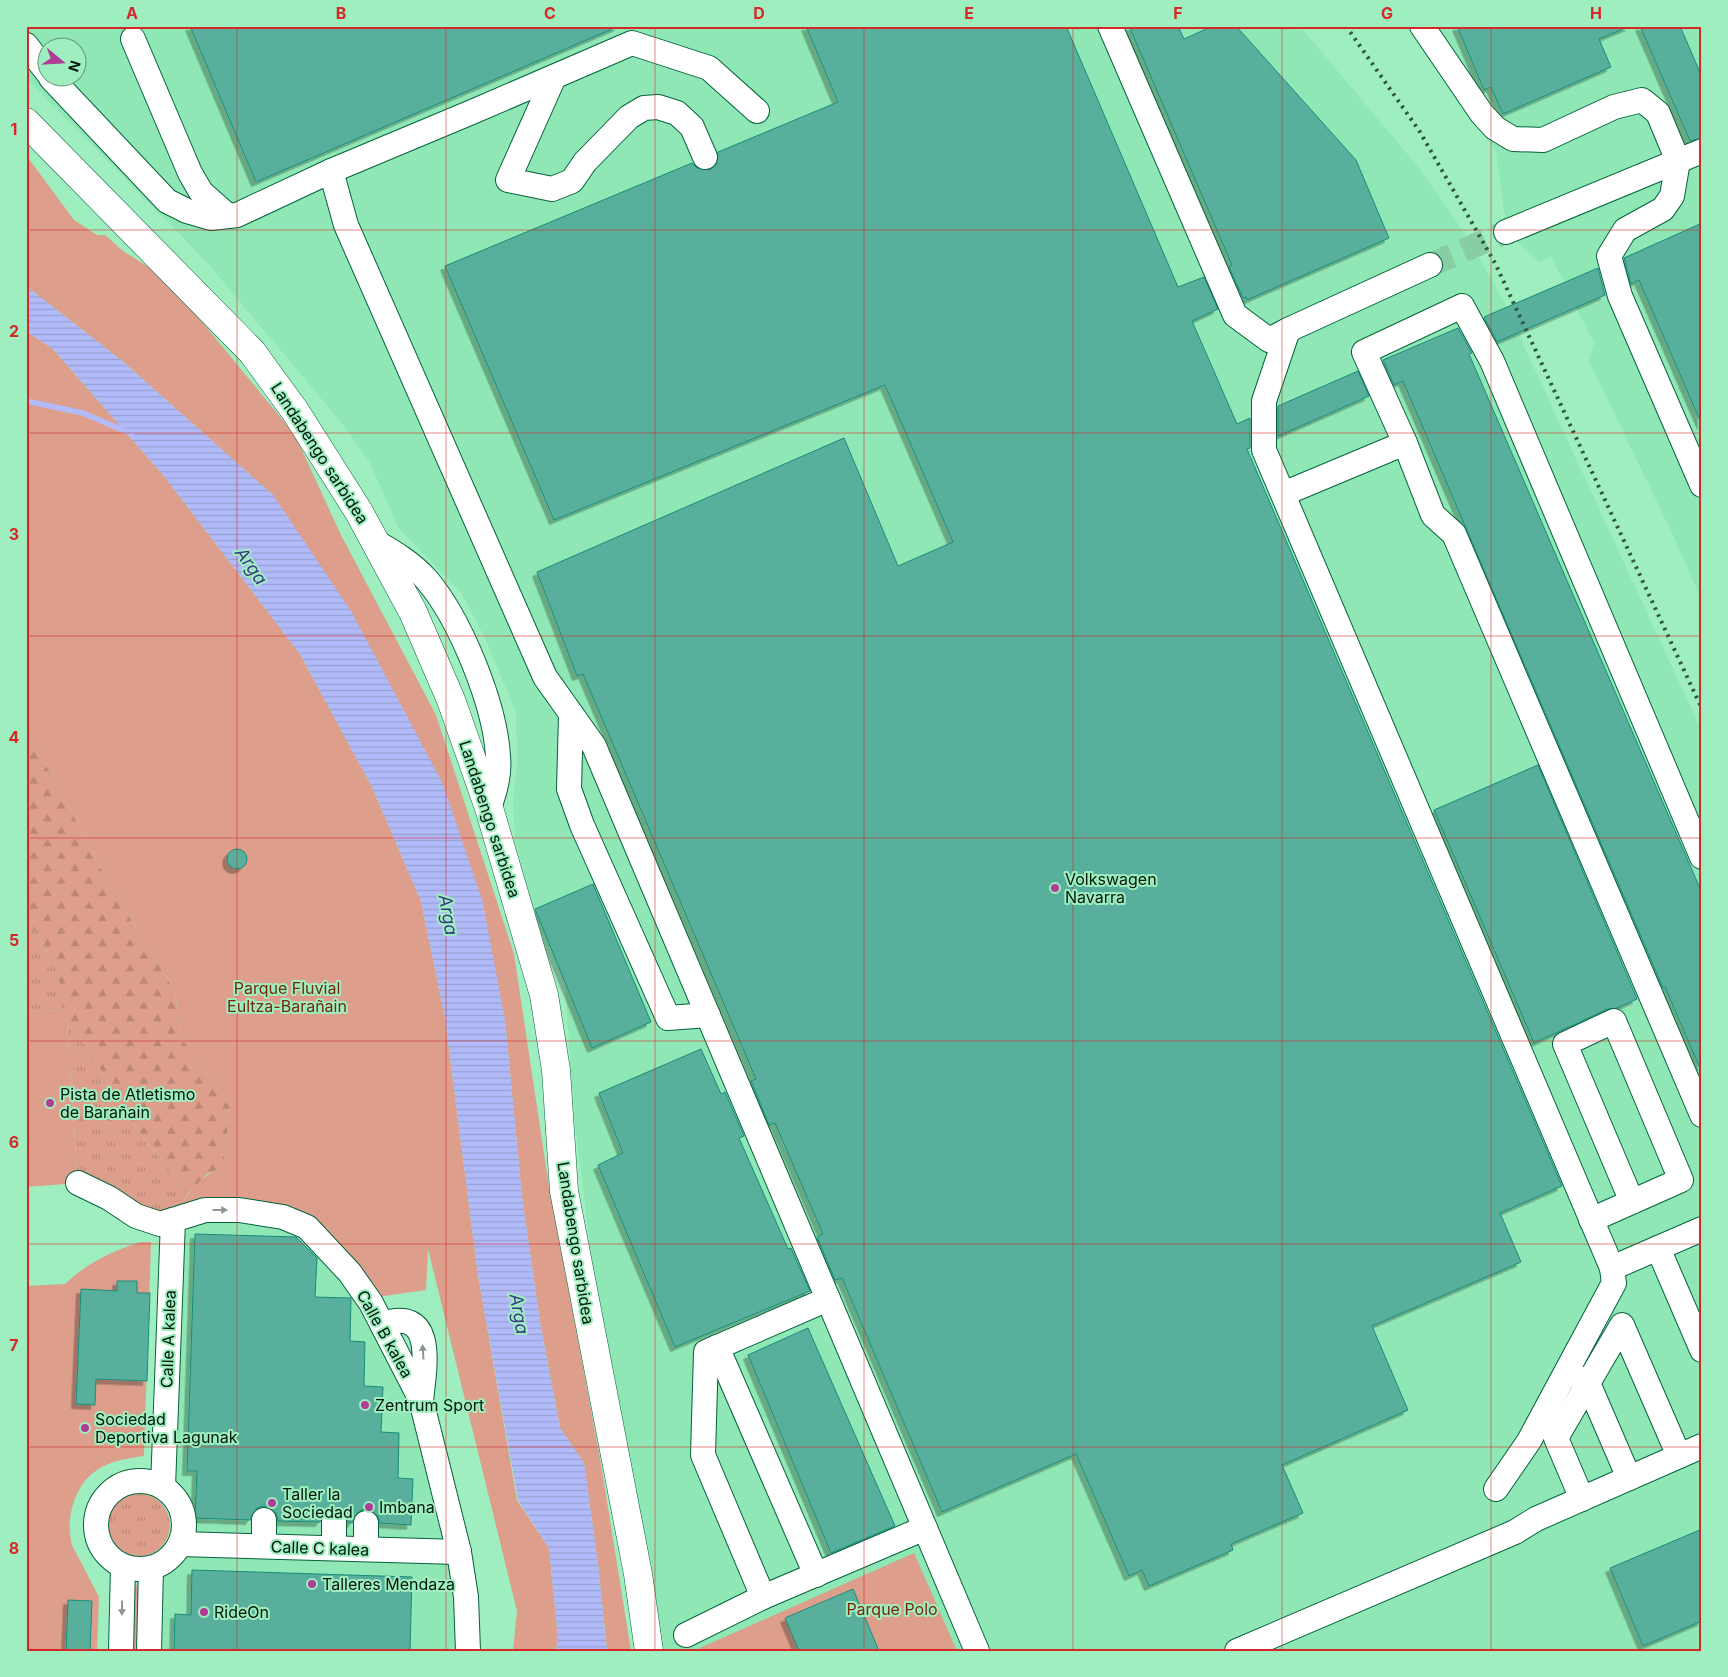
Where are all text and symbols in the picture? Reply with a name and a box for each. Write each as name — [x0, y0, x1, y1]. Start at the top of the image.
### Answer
text: A — [126, 3, 138, 23]
text: B — [336, 3, 346, 23]
text: C — [544, 3, 556, 23]
text: D — [753, 3, 765, 23]
text: E — [964, 3, 974, 23]
text: F — [1173, 3, 1183, 23]
text: G — [1381, 3, 1393, 23]
text: H — [1590, 3, 1602, 23]
north arrow — [38, 38, 88, 88]
text: N — [65, 58, 85, 74]
text: 1 — [11, 119, 17, 139]
text: 2 — [9, 321, 19, 341]
street label: Landabengo sarbidea — [267, 379, 373, 527]
text: 3 — [9, 524, 19, 544]
water label: Arga — [230, 542, 272, 589]
text: 4 — [9, 727, 20, 747]
street label: Landabengo sarbidea — [455, 738, 525, 900]
place label: Volkswagen Navarra — [1065, 869, 1157, 907]
marker: Volkswagen Navarra — [1049, 882, 1061, 894]
water label: Arga — [434, 892, 462, 937]
text: 5 — [9, 930, 19, 950]
park label: Parque Fluvial Eultza-Barañain — [227, 978, 347, 1016]
place label: Pista de Atletismo de Barañain — [60, 1084, 195, 1122]
marker: Pista de Atletismo de Barañain — [44, 1097, 56, 1109]
text: 6 — [9, 1132, 19, 1152]
street label: Landabengo sarbidea — [553, 1160, 599, 1326]
one-way arrow — [212, 1206, 228, 1214]
street label: Calle B kalea — [353, 1287, 417, 1381]
street label: Calle A kalea — [156, 1290, 180, 1388]
water label: Arga — [505, 1291, 533, 1336]
text: 7 — [9, 1335, 19, 1355]
one-way arrow — [419, 1343, 427, 1359]
place label: Zentrum Sport — [375, 1395, 484, 1415]
marker: Zentrum Sport — [359, 1399, 371, 1411]
place label: Sociedad Deportiva Lagunak — [95, 1409, 238, 1447]
marker: Sociedad Deportiva Lagunak — [79, 1422, 91, 1434]
place label: Taller la Sociedad — [282, 1484, 353, 1522]
marker: Taller la Sociedad — [266, 1497, 278, 1509]
place label: Imbana — [379, 1497, 435, 1517]
marker: Imbana — [363, 1501, 375, 1513]
street label: Calle C kalea — [270, 1536, 370, 1560]
text: 8 — [9, 1538, 19, 1558]
place label: Talleres Mendaza — [322, 1574, 455, 1594]
marker: Talleres Mendaza — [306, 1578, 318, 1590]
park label: Parque Polo — [846, 1599, 938, 1619]
one-way arrow — [118, 1600, 126, 1616]
place label: RideOn — [214, 1602, 269, 1622]
marker: RideOn — [198, 1606, 210, 1618]

